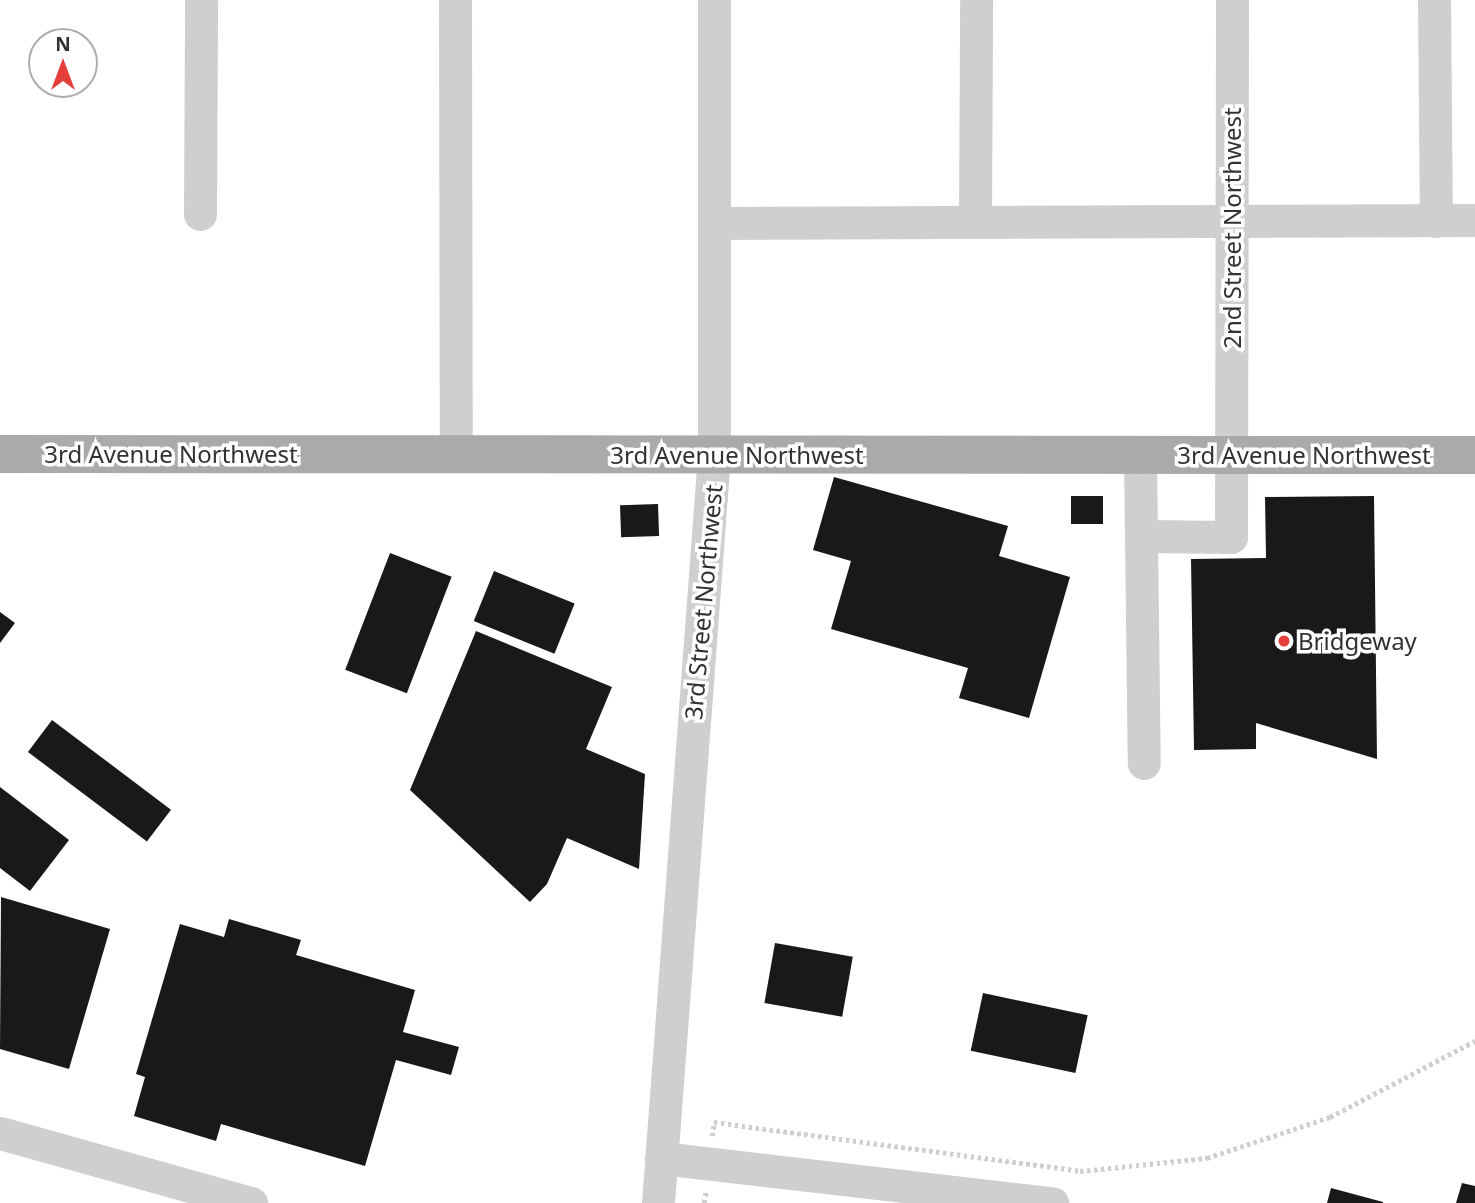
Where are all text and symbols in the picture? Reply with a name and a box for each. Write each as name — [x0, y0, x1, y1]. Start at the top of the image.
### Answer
north arrow — [28, 28, 98, 98]
text: N — [55, 31, 71, 57]
street label: 2nd Street Northwest — [1218, 107, 1246, 349]
street label: 3rd Avenue Northwest — [44, 440, 298, 468]
street label: 3rd Avenue Northwest — [610, 441, 864, 469]
street label: 3rd Avenue Northwest — [1177, 441, 1431, 469]
street label: 3rd Street Northwest — [678, 483, 728, 721]
place label: Bridgeway — [1298, 627, 1417, 655]
marker: Bridgeway — [1276, 633, 1292, 649]

